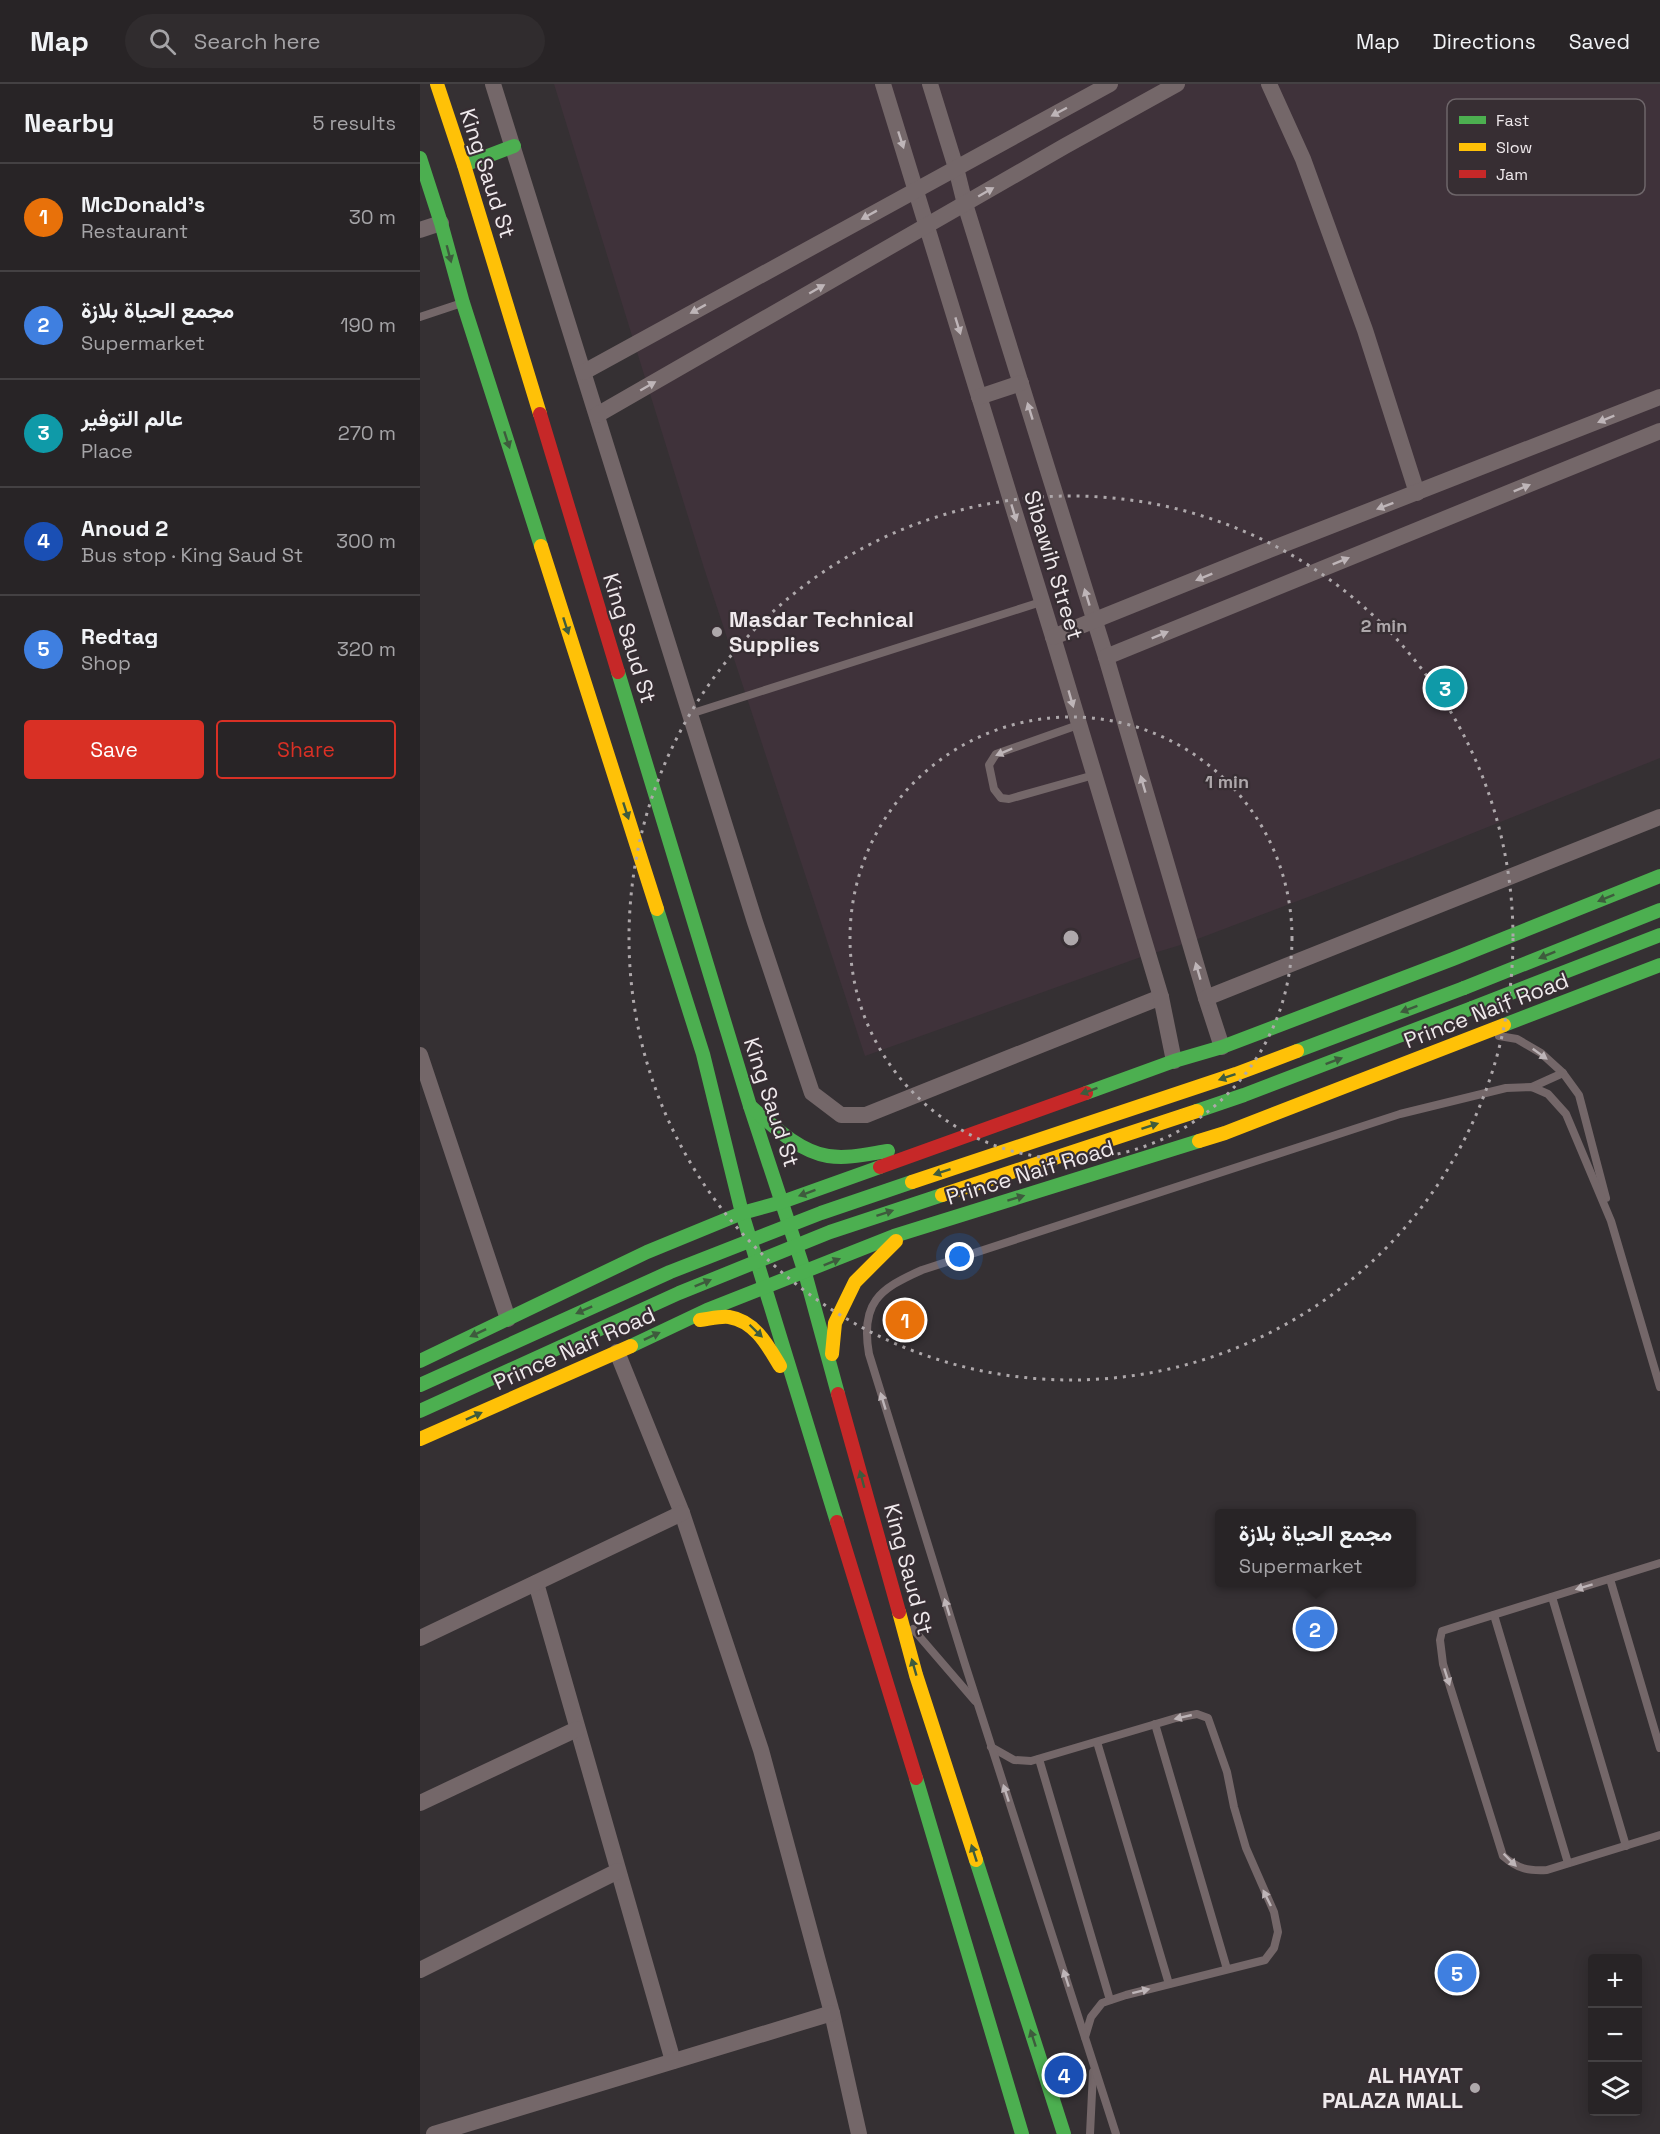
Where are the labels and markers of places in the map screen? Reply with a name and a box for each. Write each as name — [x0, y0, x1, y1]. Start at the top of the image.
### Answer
place label: Masdar Technical Supplies — [729, 605, 914, 658]
marker: Masdar Technical Supplies — [710, 625, 724, 639]
pin: 3 — [1426, 666, 1464, 710]
centre of rings — [1061, 928, 1081, 948]
pin: 1 — [886, 1298, 924, 1342]
pin: 2 — [1296, 1606, 1334, 1652]
pin: 5 — [1438, 1950, 1476, 1996]
pin: 4 — [1044, 2052, 1084, 2098]
place label: AL HAYAT PALAZA MALL — [1322, 2061, 1463, 2114]
marker: AL HAYAT PALAZA MALL — [1468, 2081, 1482, 2095]

